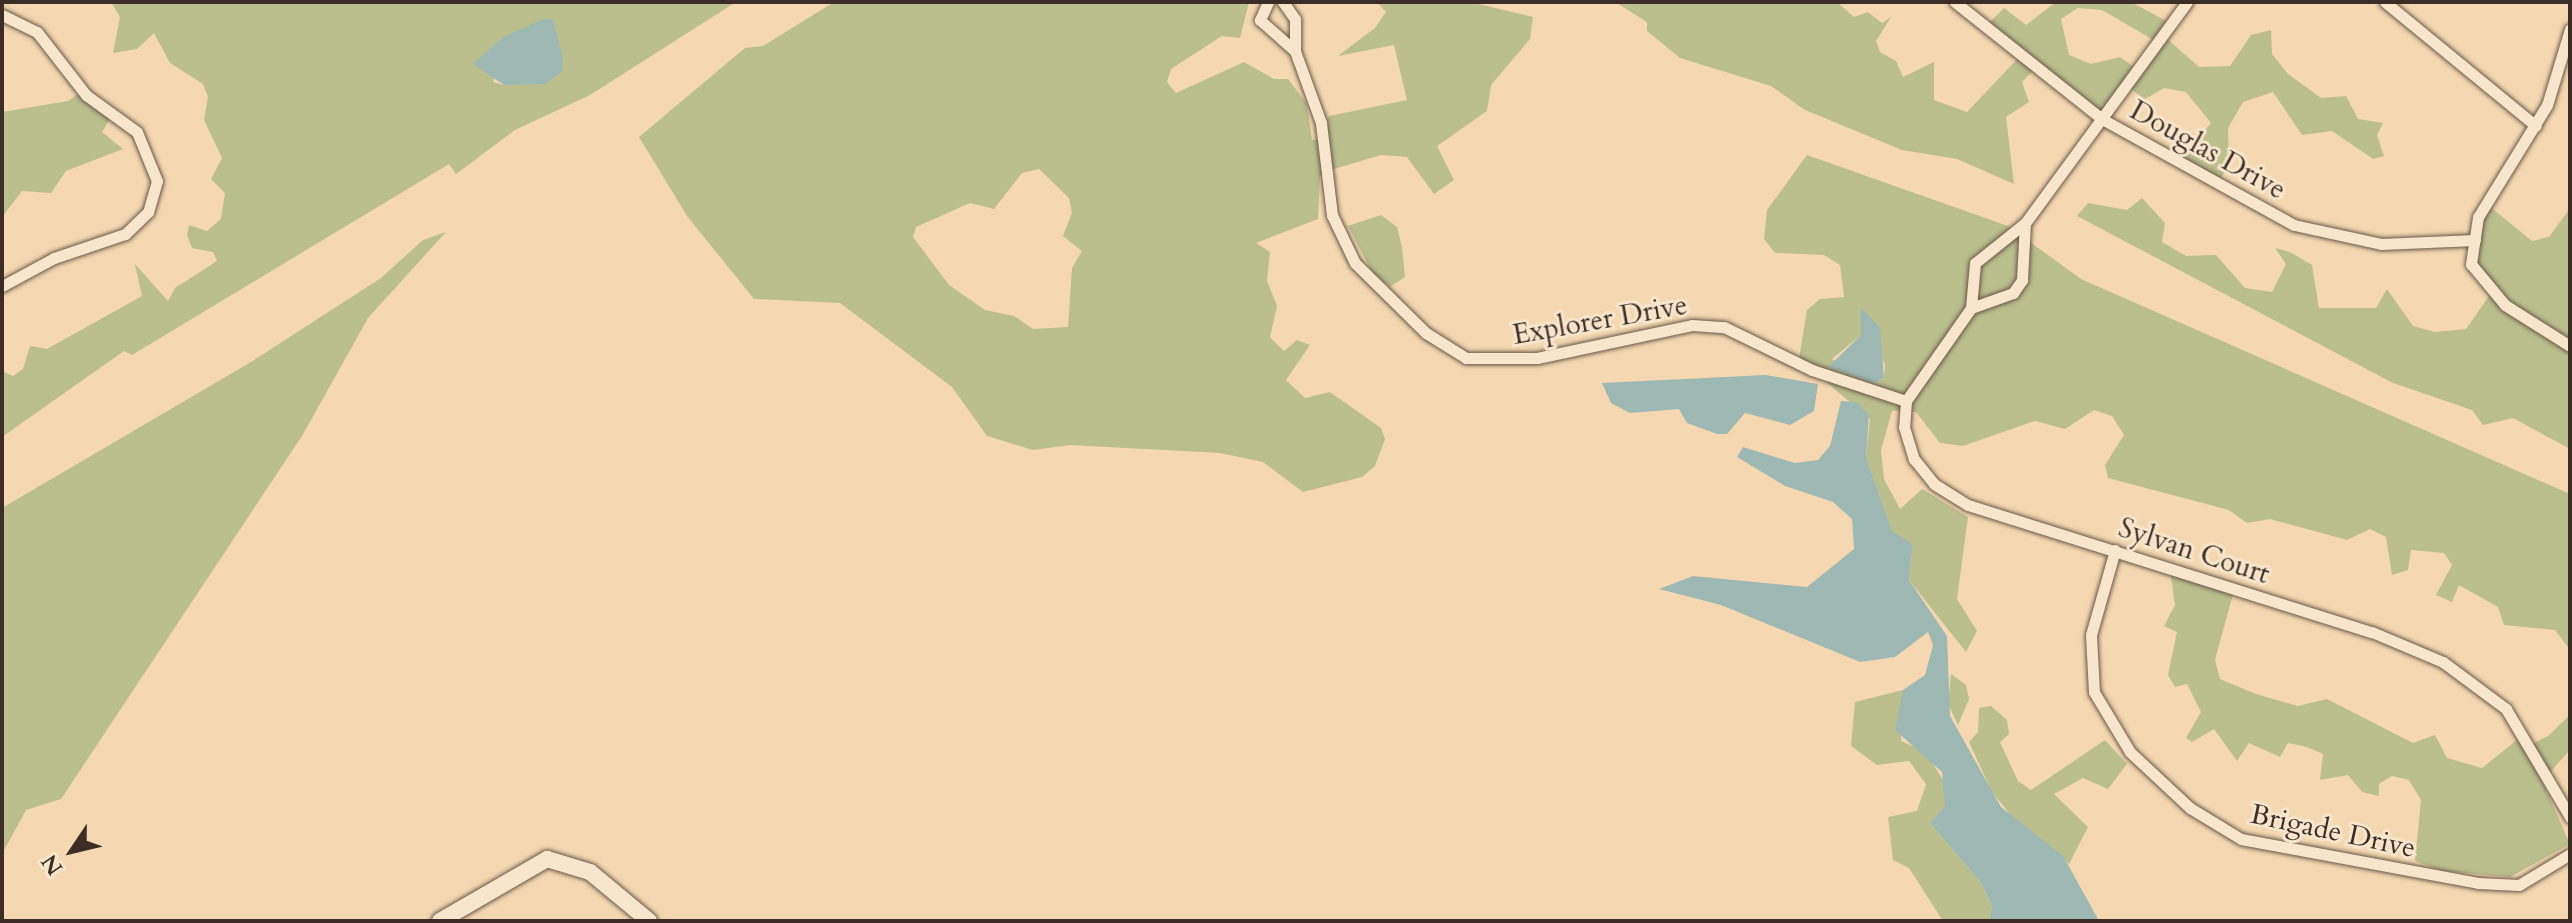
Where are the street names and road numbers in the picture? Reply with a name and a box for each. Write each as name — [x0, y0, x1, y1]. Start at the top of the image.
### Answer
street label: Douglas Drive — [2124, 93, 2292, 207]
street label: Explorer Drive — [1510, 288, 1690, 352]
street label: Sylvan Court — [2114, 511, 2274, 591]
street label: Brigade Drive — [2247, 797, 2419, 865]

